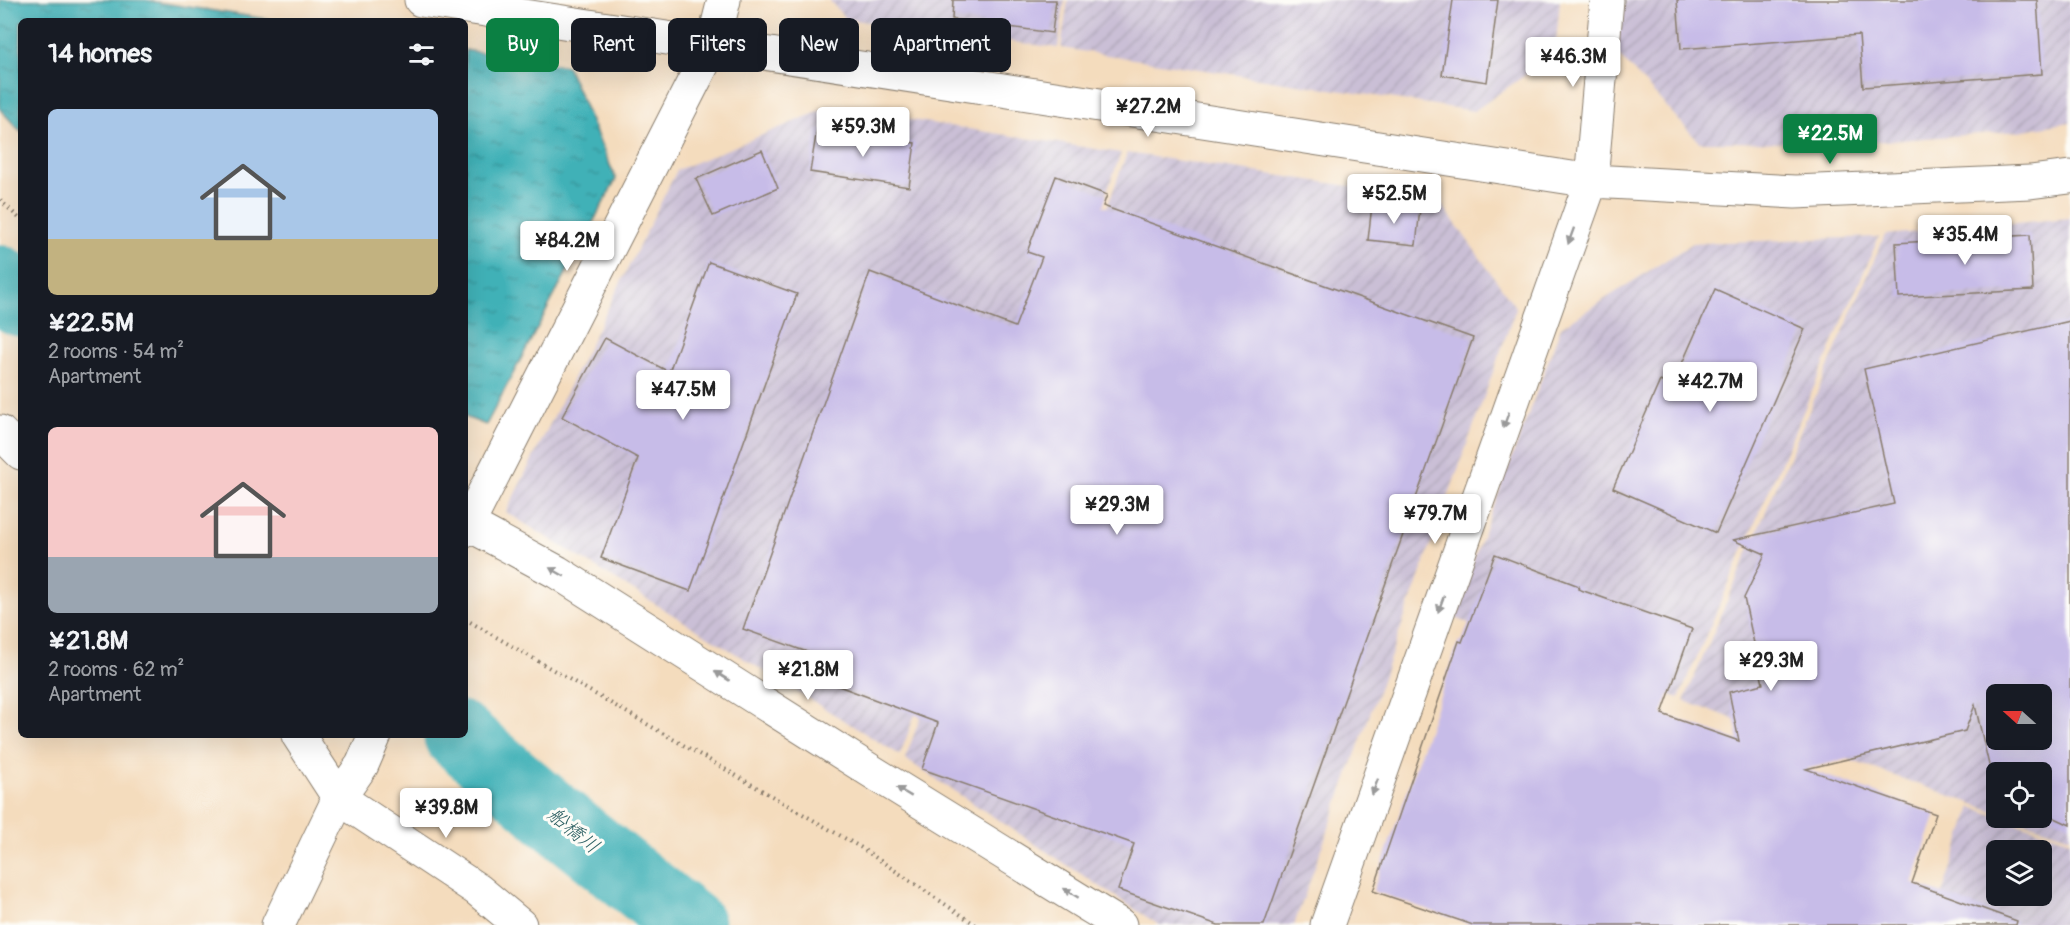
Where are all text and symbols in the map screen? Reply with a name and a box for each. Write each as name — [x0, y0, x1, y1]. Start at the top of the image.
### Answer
chip: Buy — [486, 18, 559, 72]
chip: Rent — [571, 18, 656, 72]
chip: Filters — [668, 18, 767, 72]
chip: New — [779, 18, 859, 72]
chip: Apartment — [871, 18, 1011, 72]
pin: ¥46.3M — [1524, 37, 1622, 88]
text: 14 homes — [48, 38, 152, 70]
icon: filters — [405, 38, 438, 71]
text: ¥46.3M — [1539, 44, 1607, 69]
pin: ¥27.2M — [1099, 87, 1197, 138]
text: ¥27.2M — [1115, 94, 1181, 119]
pin: ¥59.3M — [814, 107, 912, 158]
text: ¥59.3M — [831, 114, 895, 139]
pin: ¥22.5M — [1781, 114, 1879, 165]
text: ¥22.5M — [1797, 121, 1863, 146]
icon: home — [189, 148, 297, 256]
pin: ¥52.5M — [1345, 174, 1443, 225]
text: ¥52.5M — [1361, 181, 1427, 206]
pin: ¥35.4M — [1916, 215, 2014, 266]
pin: ¥84.2M — [518, 221, 616, 272]
text: ¥35.4M — [1932, 222, 1998, 247]
one-way arrow — [1566, 227, 1576, 245]
text: ¥84.2M — [534, 228, 600, 253]
text: ¥22.5M — [48, 307, 134, 339]
text: 2 rooms · 54 m² — [48, 339, 184, 364]
pin: ¥42.7M — [1661, 362, 1759, 413]
text: Apartment — [48, 364, 141, 389]
text: ¥42.7M — [1677, 369, 1743, 394]
pin: ¥47.5M — [634, 370, 732, 421]
text: ¥47.5M — [650, 377, 716, 402]
one-way arrow — [1500, 411, 1510, 429]
icon: home — [189, 466, 297, 574]
pin: ¥29.3M — [1068, 485, 1166, 536]
text: ¥29.3M — [1084, 492, 1150, 517]
pin: ¥79.7M — [1386, 494, 1484, 545]
text: ¥79.7M — [1403, 501, 1467, 526]
one-way arrow — [548, 567, 565, 577]
one-way arrow — [1435, 595, 1445, 613]
text: ¥21.8M — [48, 625, 128, 657]
pin: ¥29.3M — [1722, 641, 1820, 692]
text: ¥29.3M — [1738, 648, 1804, 673]
pin: ¥21.8M — [759, 650, 857, 701]
text: 2 rooms · 62 m² — [48, 657, 184, 682]
text: ¥21.8M — [777, 657, 839, 682]
one-way arrow — [713, 671, 730, 682]
text: Apartment — [48, 682, 141, 707]
north arrow — [1986, 684, 2052, 750]
map controls — [1986, 684, 2052, 906]
button: locate — [1986, 762, 2052, 828]
one-way arrow — [1370, 779, 1380, 797]
one-way arrow — [896, 786, 912, 797]
pin: ¥39.8M — [397, 788, 495, 839]
text: ¥39.8M — [414, 795, 478, 820]
water label: 船橋川 — [543, 802, 605, 859]
button: layers — [1986, 840, 2052, 906]
one-way arrow — [1063, 888, 1079, 899]

